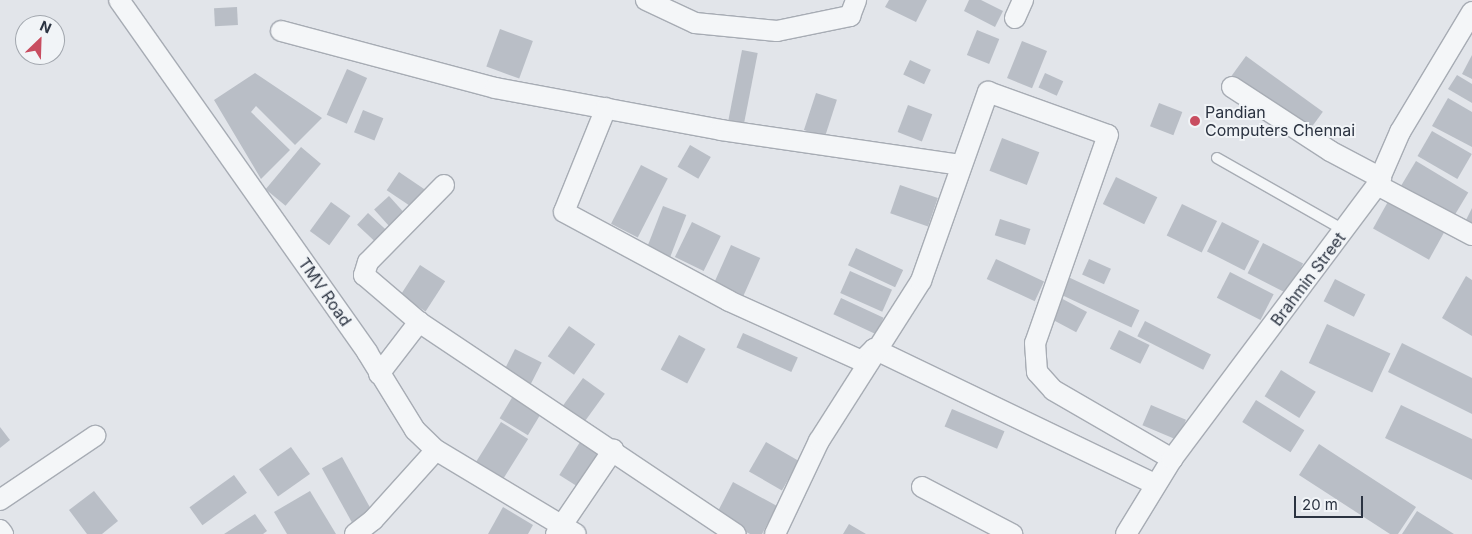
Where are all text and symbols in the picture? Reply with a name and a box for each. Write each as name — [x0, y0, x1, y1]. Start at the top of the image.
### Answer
north arrow — [15, 15, 65, 65]
text: N — [38, 17, 54, 37]
place label: Pandian Computers Chennai — [1205, 102, 1355, 140]
marker: Pandian Computers Chennai — [1189, 115, 1201, 127]
street label: Brahmin Street — [1267, 229, 1349, 329]
street label: TMV Road — [295, 254, 355, 330]
scale bar — [1297, 486, 1366, 518]
text: 20 m — [1302, 495, 1338, 514]

